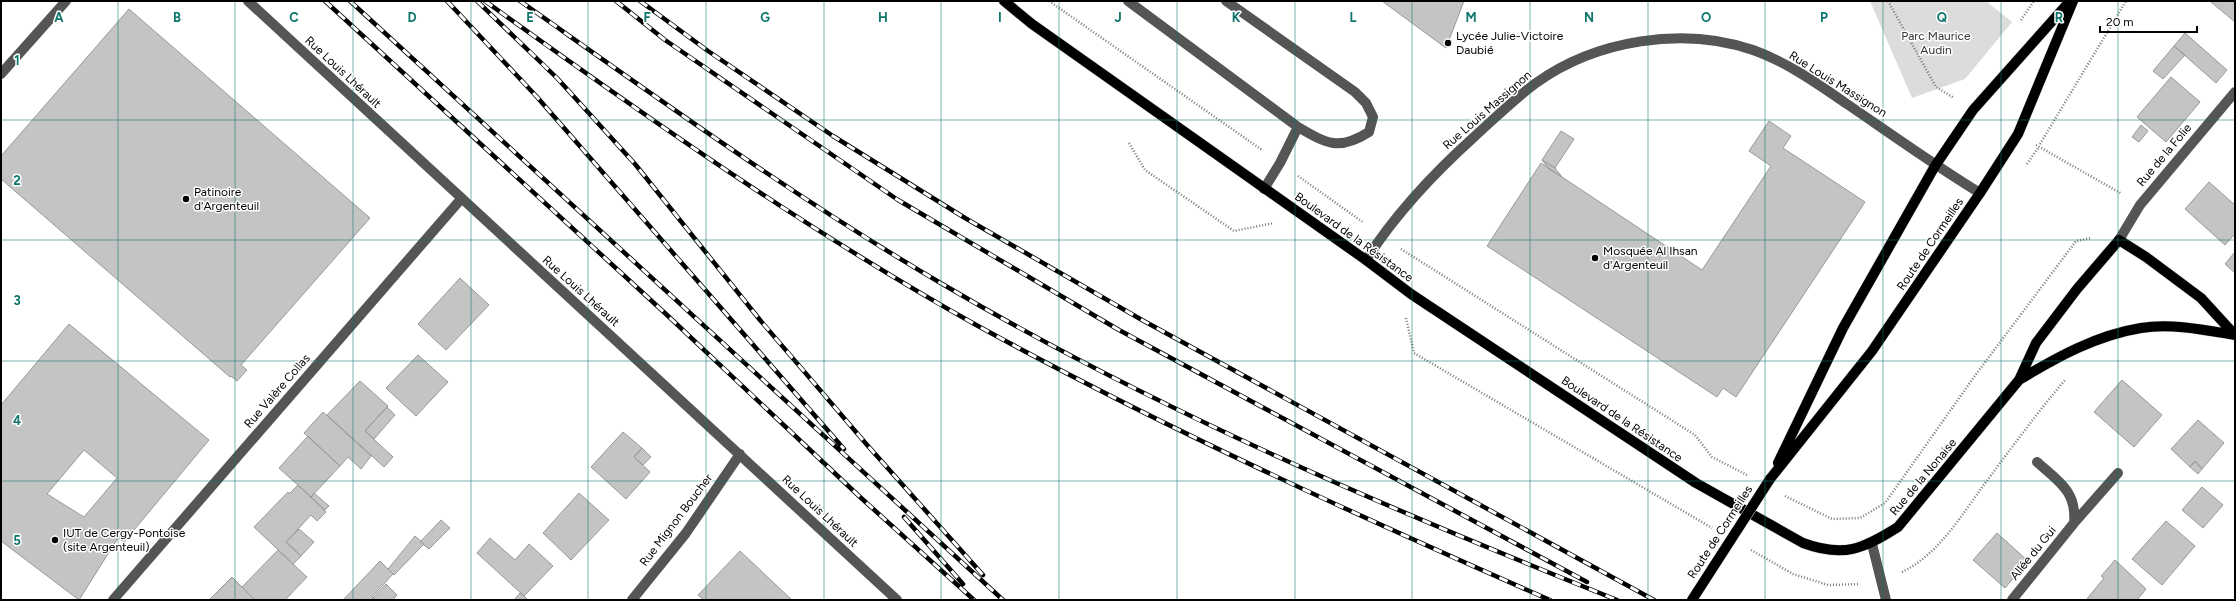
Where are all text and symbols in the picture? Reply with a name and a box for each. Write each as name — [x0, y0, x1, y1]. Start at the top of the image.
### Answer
scale bar — [2100, 8, 2197, 34]
text: A — [54, 10, 64, 25]
text: B — [173, 10, 181, 25]
text: C — [289, 10, 299, 25]
text: D — [407, 10, 417, 25]
text: E — [526, 10, 534, 25]
text: F — [643, 10, 651, 25]
text: G — [760, 10, 770, 25]
text: H — [878, 10, 888, 25]
text: I — [998, 10, 1002, 25]
text: J — [1114, 10, 1122, 25]
text: K — [1232, 10, 1241, 25]
text: L — [1350, 10, 1357, 25]
text: M — [1465, 10, 1477, 25]
text: N — [1584, 10, 1594, 25]
text: O — [1701, 10, 1711, 25]
text: P — [1820, 10, 1828, 25]
text: Q — [1937, 10, 1947, 25]
text: R — [2055, 10, 2064, 25]
text: 20 m — [2106, 15, 2134, 29]
place label: Lycée Julie-Victoire Daubié — [1456, 29, 1564, 57]
park label: Parc Maurice Audin — [1901, 29, 1971, 57]
street label: Rue Louis Lhérault — [302, 33, 384, 111]
marker: Lycée Julie-Victoire Daubié — [1443, 38, 1453, 48]
street label: Rue Louis Massignon — [1787, 48, 1890, 120]
text: 1 — [14, 53, 20, 68]
street label: Rue Louis Massignon — [1440, 68, 1534, 152]
street label: Rue de la Folie — [2134, 121, 2195, 189]
text: 2 — [13, 173, 21, 188]
place label: Patinoire d'Argenteuil — [194, 185, 259, 213]
street label: Boulevard de la Résistance — [1292, 189, 1416, 285]
marker: Patinoire d'Argenteuil — [181, 194, 191, 204]
street label: Route de Cormeilles — [1894, 195, 1966, 293]
place label: Mosquée Al Ihsan d'Argenteuil — [1603, 244, 1698, 272]
street label: Rue Louis Lhérault — [540, 253, 623, 329]
marker: Mosquée Al Ihsan d'Argenteuil — [1590, 253, 1600, 263]
text: 3 — [13, 293, 21, 308]
street label: Rue Valère Collas — [241, 351, 313, 431]
street label: Boulevard de la Résistance — [1559, 373, 1686, 465]
text: 4 — [13, 413, 21, 428]
street label: Rue de la Nonaise — [1887, 435, 1959, 518]
street label: Rue Mignon Boucher — [637, 471, 715, 569]
street label: Rue Louis Lhérault — [779, 472, 861, 550]
street label: Route de Cormeilles — [1685, 482, 1756, 581]
street label: Allée du Gui — [2007, 523, 2059, 583]
place label: IUT de Cergy-Pontoise (site Argenteuil) — [63, 526, 186, 554]
text: 5 — [13, 533, 21, 548]
marker: IUT de Cergy-Pontoise (site Argenteuil) — [50, 535, 60, 545]

